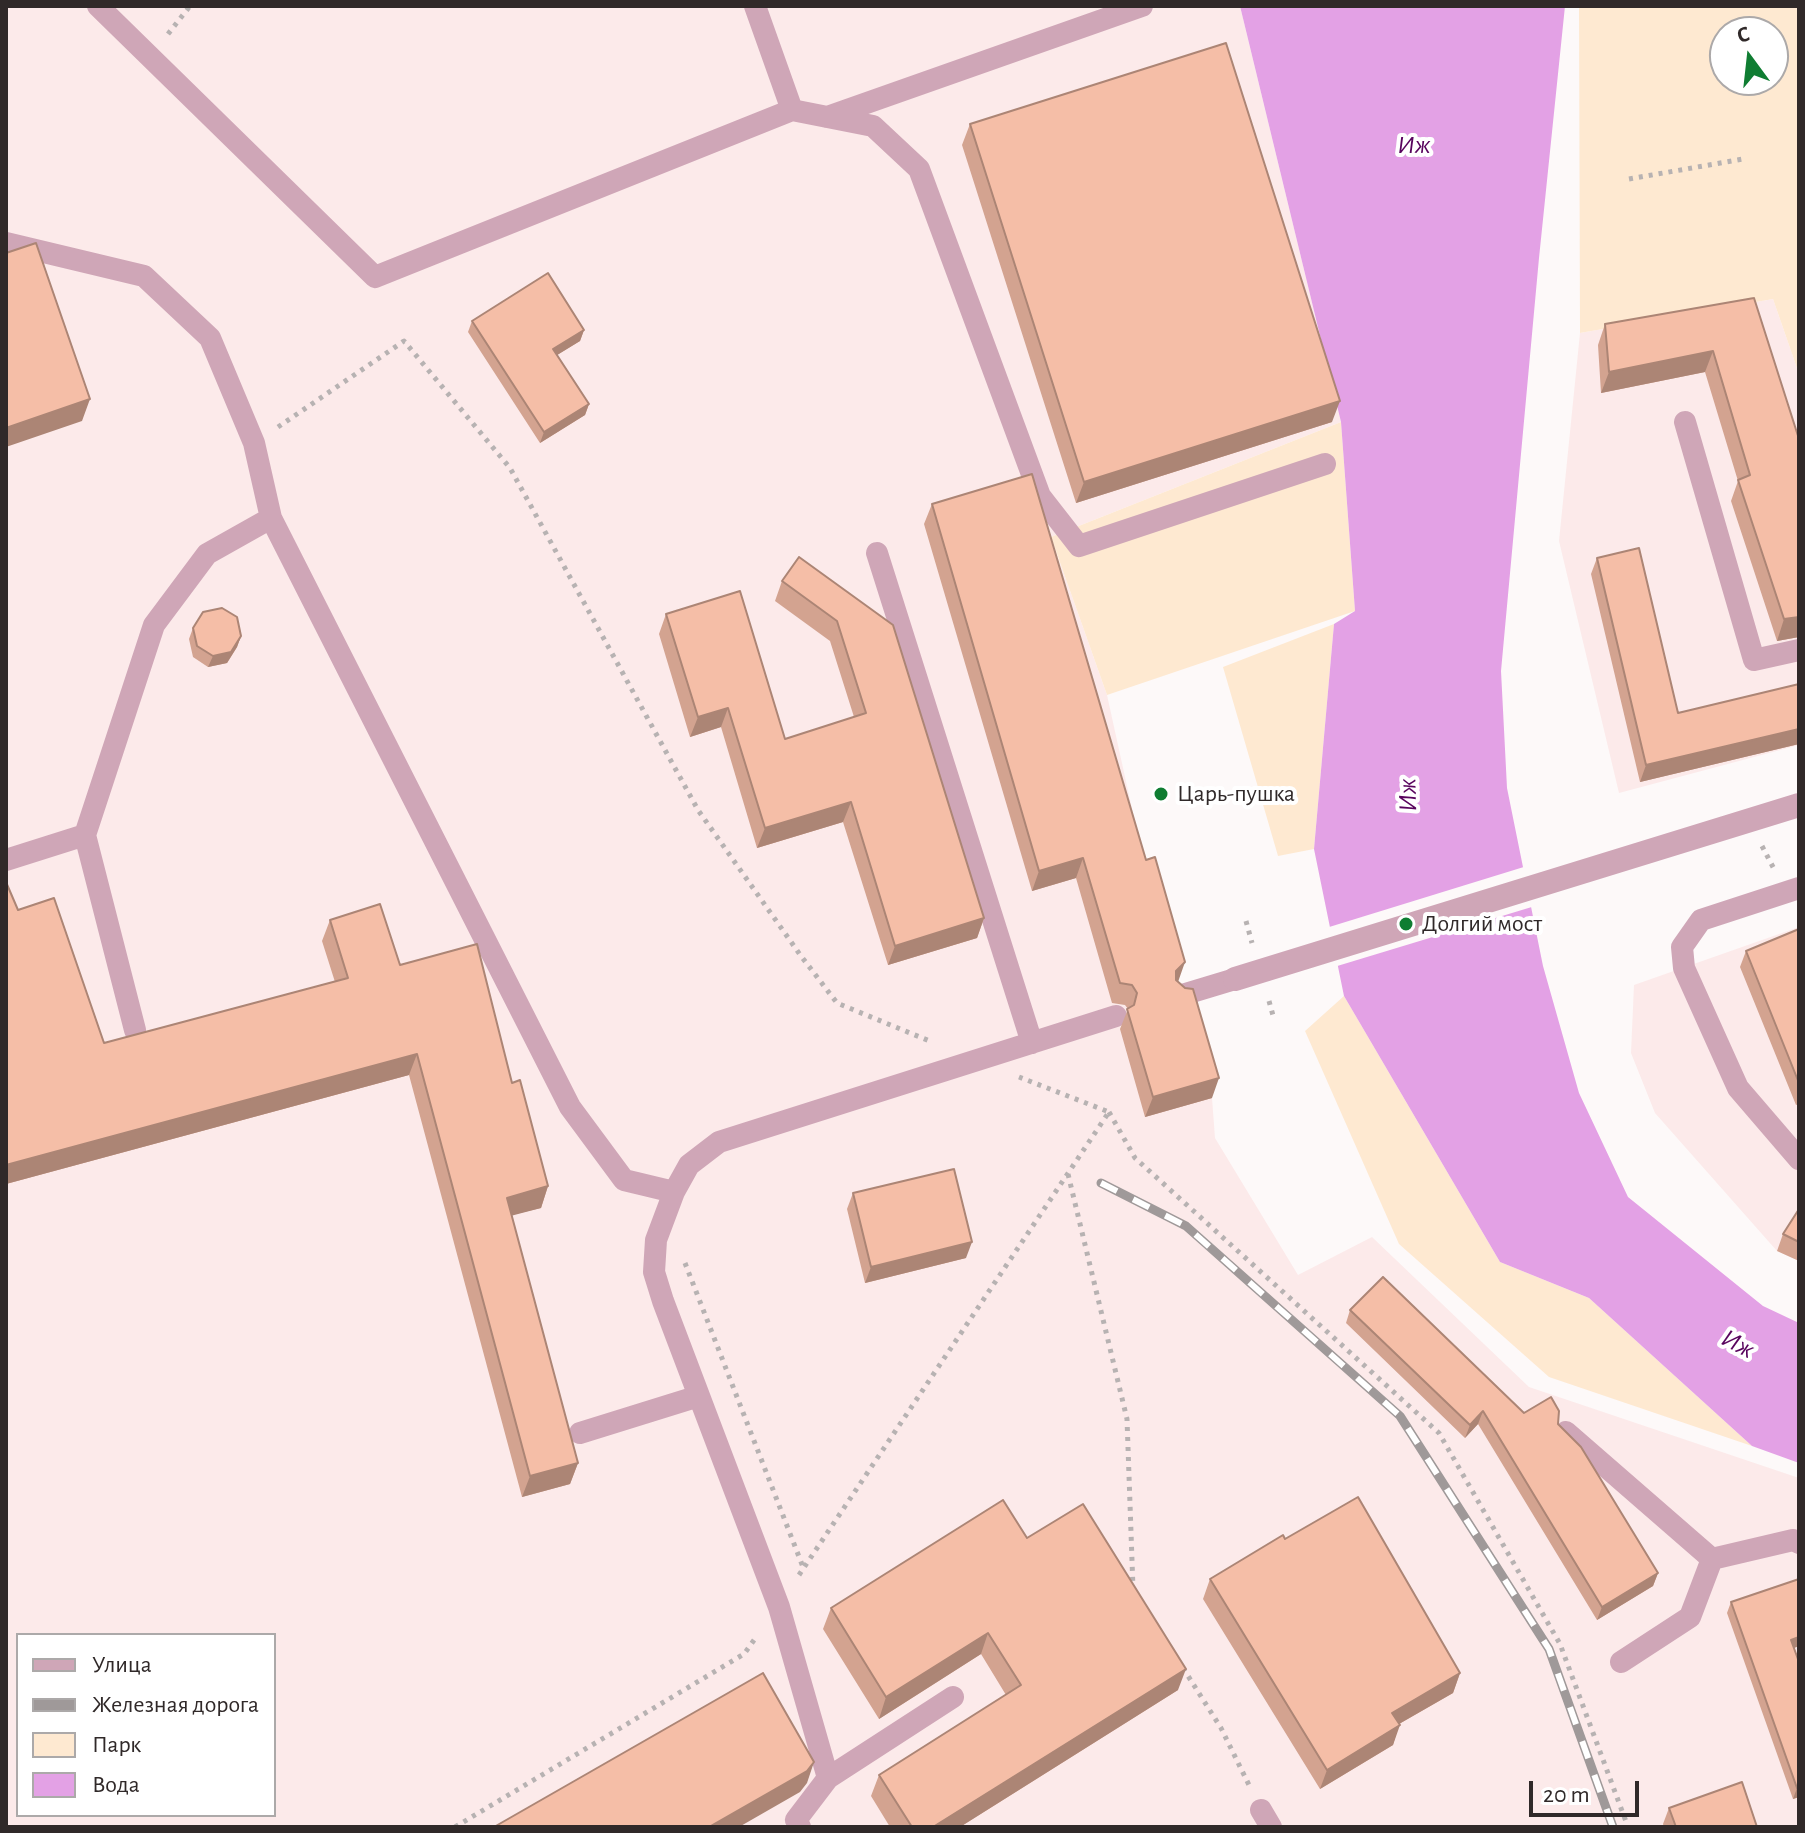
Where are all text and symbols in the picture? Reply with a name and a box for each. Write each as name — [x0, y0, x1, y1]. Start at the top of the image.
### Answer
north arrow — [1709, 16, 1789, 96]
text: С — [1735, 23, 1752, 47]
water label: Иж — [1398, 129, 1430, 161]
water label: Иж — [1392, 778, 1424, 812]
place label: Царь-пушка — [1177, 780, 1295, 808]
marker: Царь-пушка — [1152, 785, 1170, 803]
place label: Долгий мост — [1422, 910, 1542, 938]
marker: Долгий мост — [1397, 915, 1415, 933]
water label: Иж — [1716, 1323, 1760, 1365]
legend — [16, 1633, 276, 1817]
text: Улица — [92, 1653, 152, 1677]
text: Железная дорога — [92, 1693, 259, 1717]
text: Парк — [92, 1733, 141, 1757]
scale bar — [1533, 1765, 1643, 1815]
text: Вода — [92, 1773, 140, 1797]
text: 20 m — [1543, 1783, 1590, 1807]

